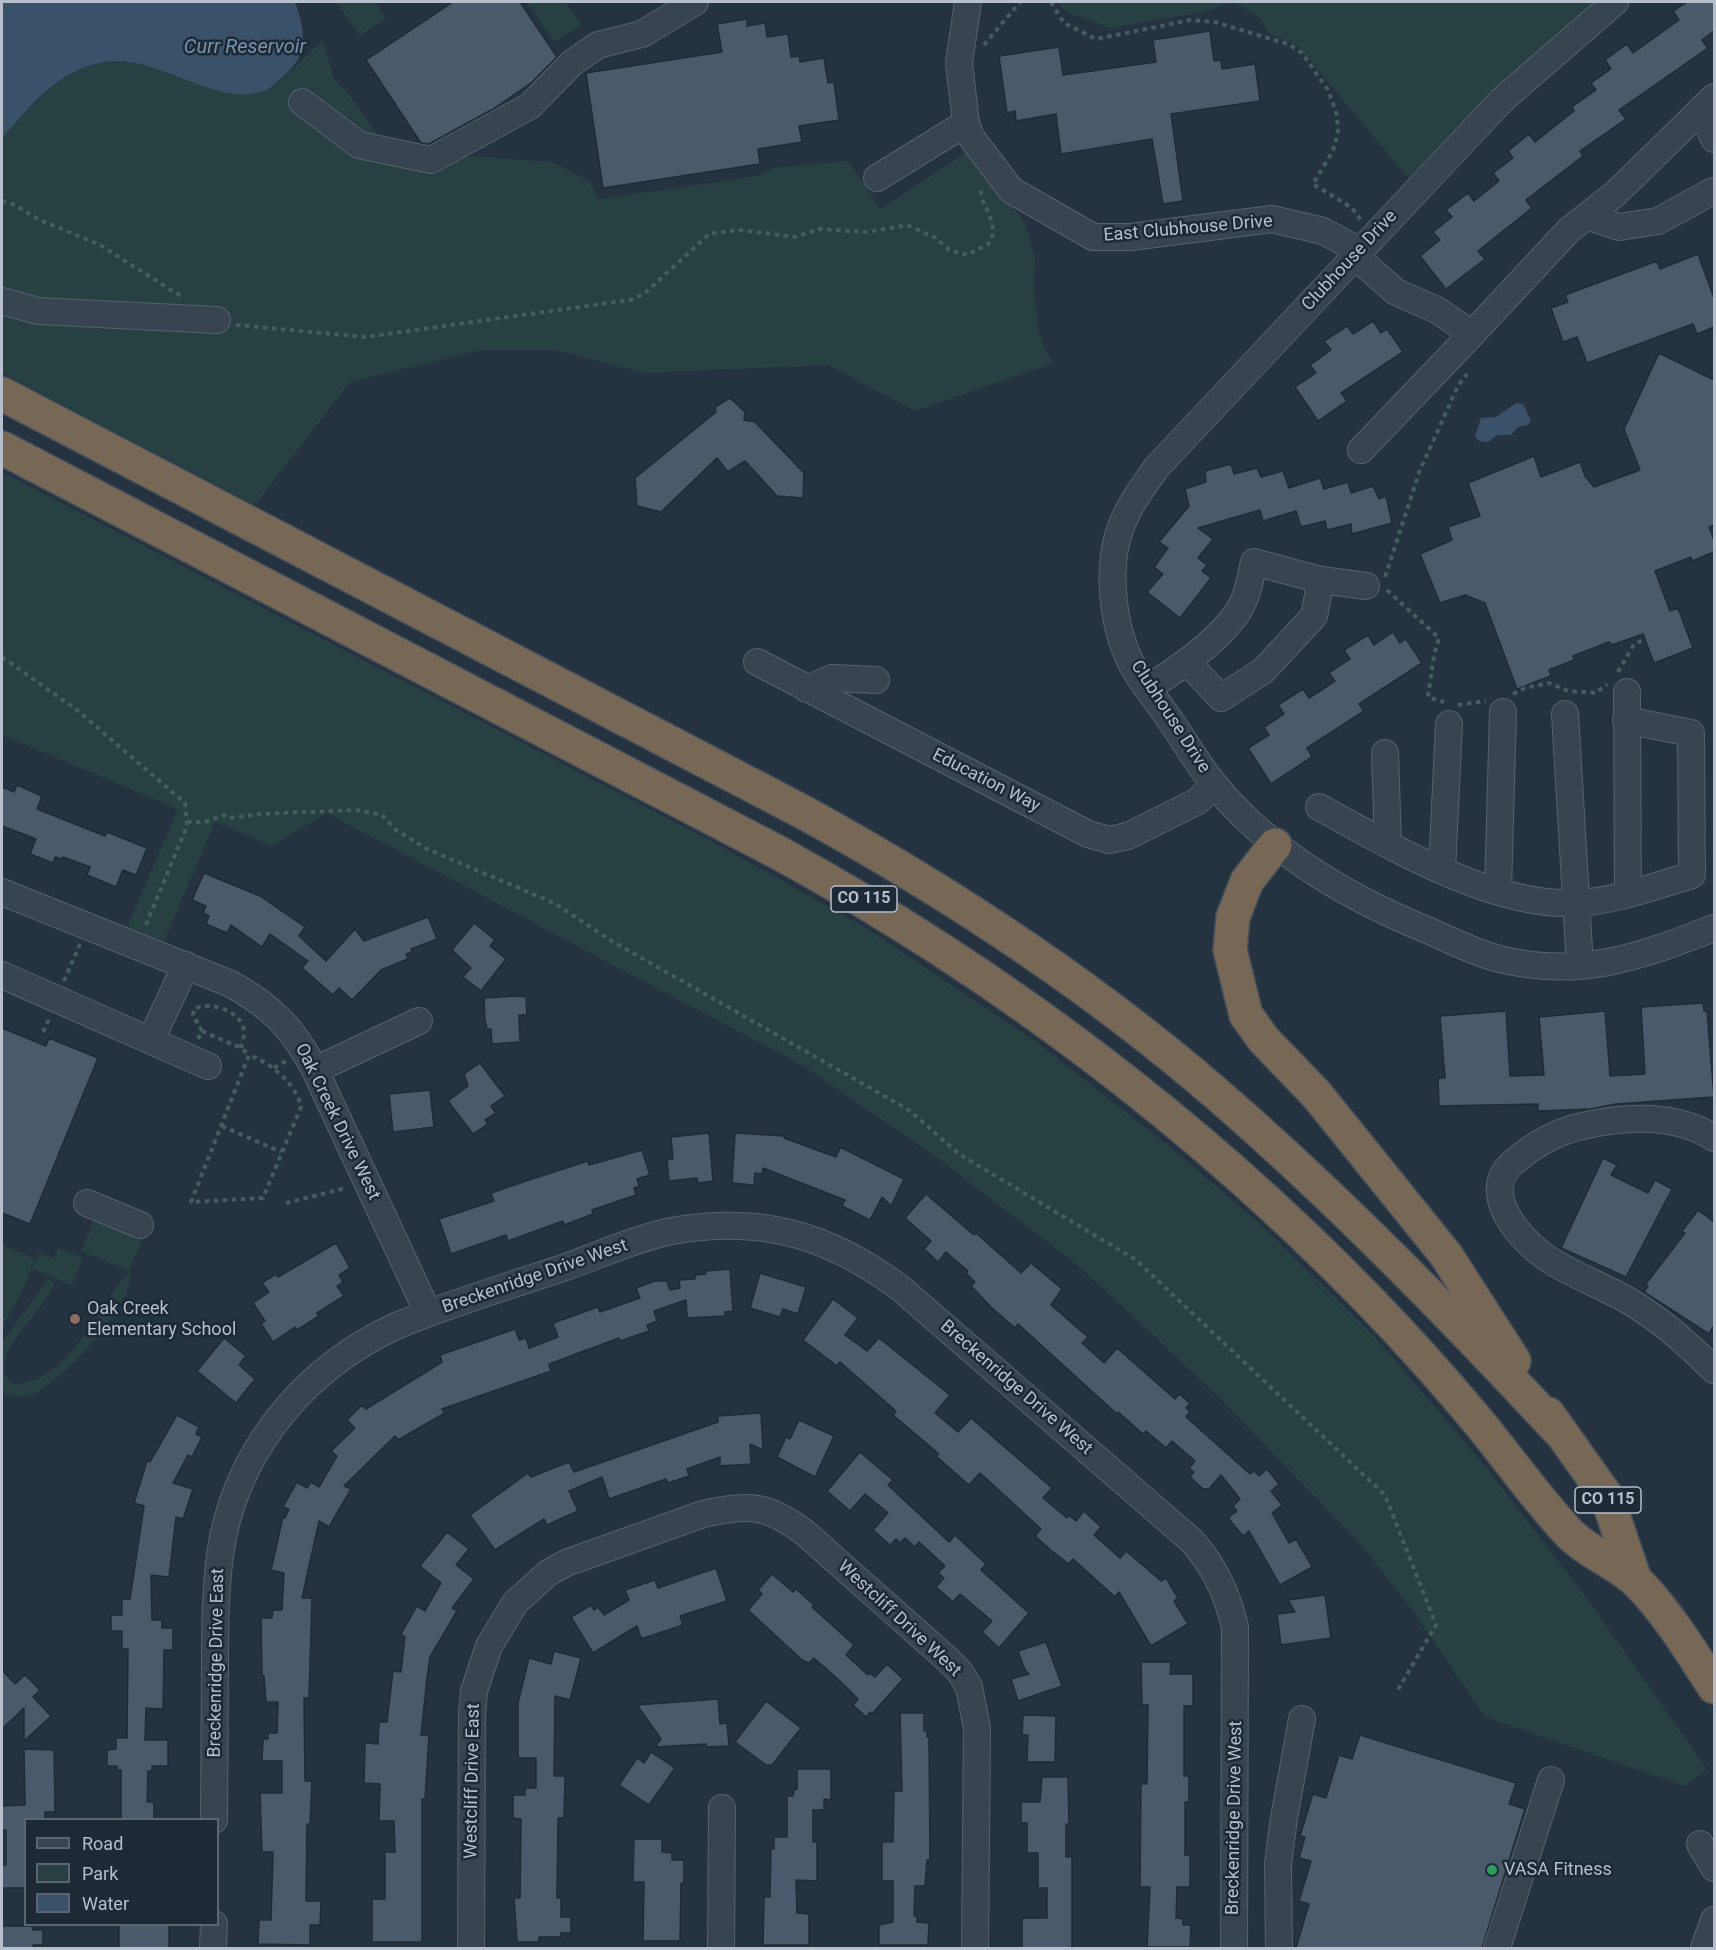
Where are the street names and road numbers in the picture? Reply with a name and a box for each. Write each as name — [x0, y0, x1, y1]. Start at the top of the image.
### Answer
street label: Clubhouse Drive — [1298, 206, 1402, 316]
street label: East Clubhouse Drive — [1103, 211, 1273, 247]
street label: Clubhouse Drive — [1126, 657, 1214, 777]
street label: Education Way — [928, 745, 1044, 817]
road number: CO 115 — [831, 886, 897, 912]
street label: Oak Creek Drive West — [290, 1040, 384, 1204]
street label: Breckenridge Drive West — [439, 1235, 631, 1319]
street label: Breckenridge Drive West — [935, 1316, 1097, 1460]
road number: CO 115 — [1575, 1487, 1641, 1513]
street label: Westcliff Drive West — [833, 1556, 965, 1682]
street label: Breckenridge Drive East — [205, 1568, 229, 1758]
street label: Westcliff Drive East — [461, 1703, 485, 1859]
street label: Breckenridge Drive West — [1223, 1721, 1247, 1915]

